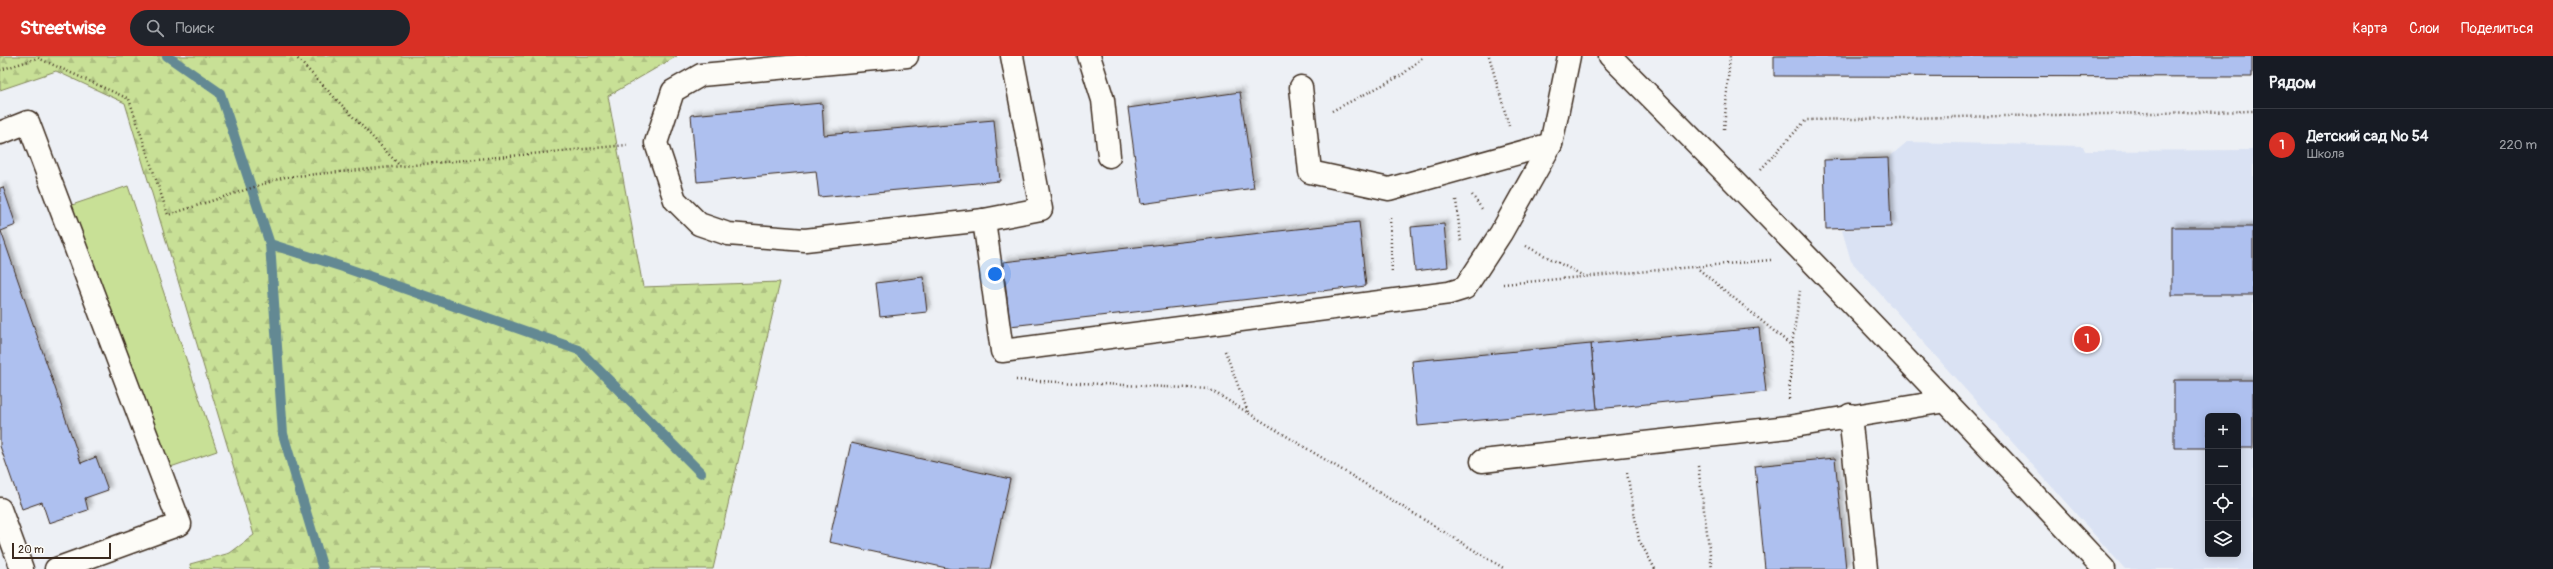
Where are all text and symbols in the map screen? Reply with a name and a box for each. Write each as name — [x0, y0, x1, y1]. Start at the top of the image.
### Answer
search box — [130, 10, 410, 46]
text: Streetwise — [20, 16, 106, 40]
icon: search — [144, 17, 166, 39]
text: Поиск — [176, 19, 215, 38]
text: Карта — [2353, 20, 2387, 37]
text: Слои — [2409, 20, 2439, 37]
text: Поделиться — [2461, 20, 2533, 37]
text: Рядом — [2269, 72, 2316, 93]
text: Детский сад № 54 — [2307, 127, 2429, 146]
text: 1 — [2279, 137, 2285, 153]
text: 220 m — [2499, 137, 2537, 153]
text: Школа — [2307, 146, 2344, 162]
your location — [985, 264, 1005, 284]
pin: 1 — [2074, 324, 2100, 354]
map controls — [2205, 413, 2241, 557]
button: + — [2205, 413, 2241, 449]
button: − — [2205, 449, 2241, 485]
button: locate — [2205, 485, 2241, 521]
button: layers — [2205, 521, 2241, 557]
scale bar — [12, 541, 111, 560]
text: 20 m — [18, 543, 44, 556]

